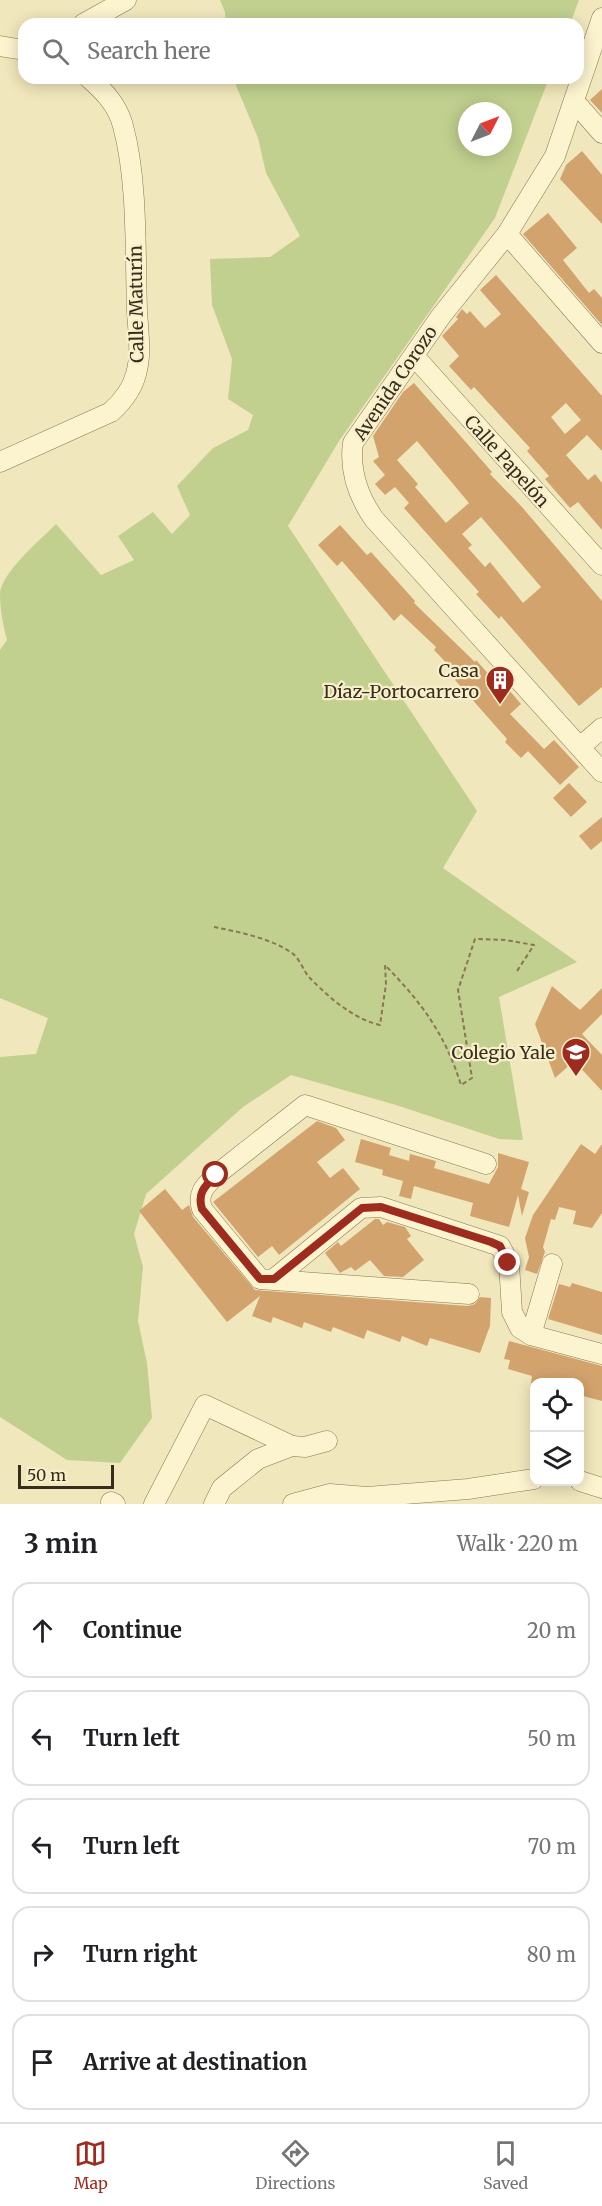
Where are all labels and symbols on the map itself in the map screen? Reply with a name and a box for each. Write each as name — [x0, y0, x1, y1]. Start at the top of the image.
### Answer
north arrow — [458, 102, 512, 156]
street label: Calle Maturín — [123, 245, 149, 363]
street label: Avenida Corozo — [348, 321, 442, 446]
street label: Calle Papelón — [460, 410, 554, 512]
place label: Casa Díaz-Portocarrero — [323, 659, 479, 703]
building icon: Casa Díaz-Portocarrero — [484, 664, 516, 706]
school or university icon: Colegio Yale — [560, 1036, 592, 1078]
place label: Colegio Yale — [451, 1041, 555, 1064]
route start — [202, 1161, 228, 1187]
route end — [494, 1249, 520, 1275]
scale bar — [18, 1462, 114, 1490]

